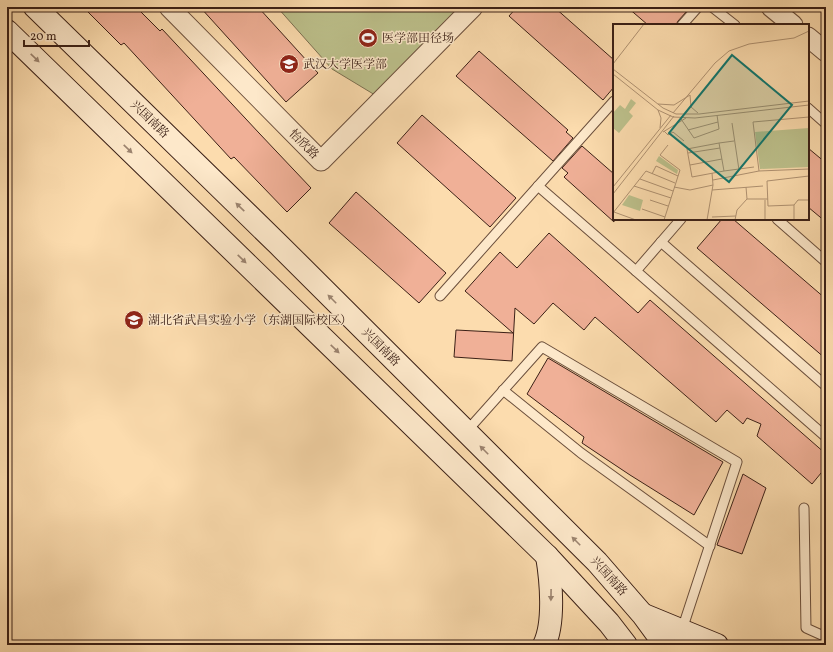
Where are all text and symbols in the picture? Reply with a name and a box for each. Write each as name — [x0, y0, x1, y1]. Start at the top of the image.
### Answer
scale bar — [24, 22, 89, 48]
inset map — [613, 24, 809, 220]
sports icon: 医学部田径场 — [357, 27, 379, 49]
text: 20 m — [30, 29, 57, 45]
place label: 医学部田径场 — [382, 31, 454, 47]
one-way arrow — [30, 53, 40, 63]
school or university icon: 武汉大学医学部 — [278, 53, 300, 75]
place label: 武汉大学医学部 — [303, 57, 387, 73]
street label: 兴国南路 — [126, 97, 172, 142]
street label: 怡欣路 — [285, 126, 322, 163]
one-way arrow — [123, 144, 133, 153]
one-way arrow — [235, 202, 245, 212]
one-way arrow — [237, 254, 247, 264]
one-way arrow — [327, 294, 337, 304]
school or university icon: 湖北省武昌实验小学（东湖国际校区） — [123, 309, 145, 331]
place label: 湖北省武昌实验小学（东湖国际校区） — [148, 313, 352, 329]
street label: 兴国南路 — [358, 325, 403, 370]
one-way arrow — [330, 344, 340, 354]
one-way arrow — [479, 445, 489, 455]
one-way arrow — [571, 536, 581, 546]
street label: 兴国南路 — [586, 553, 630, 600]
one-way arrow — [548, 589, 554, 602]

